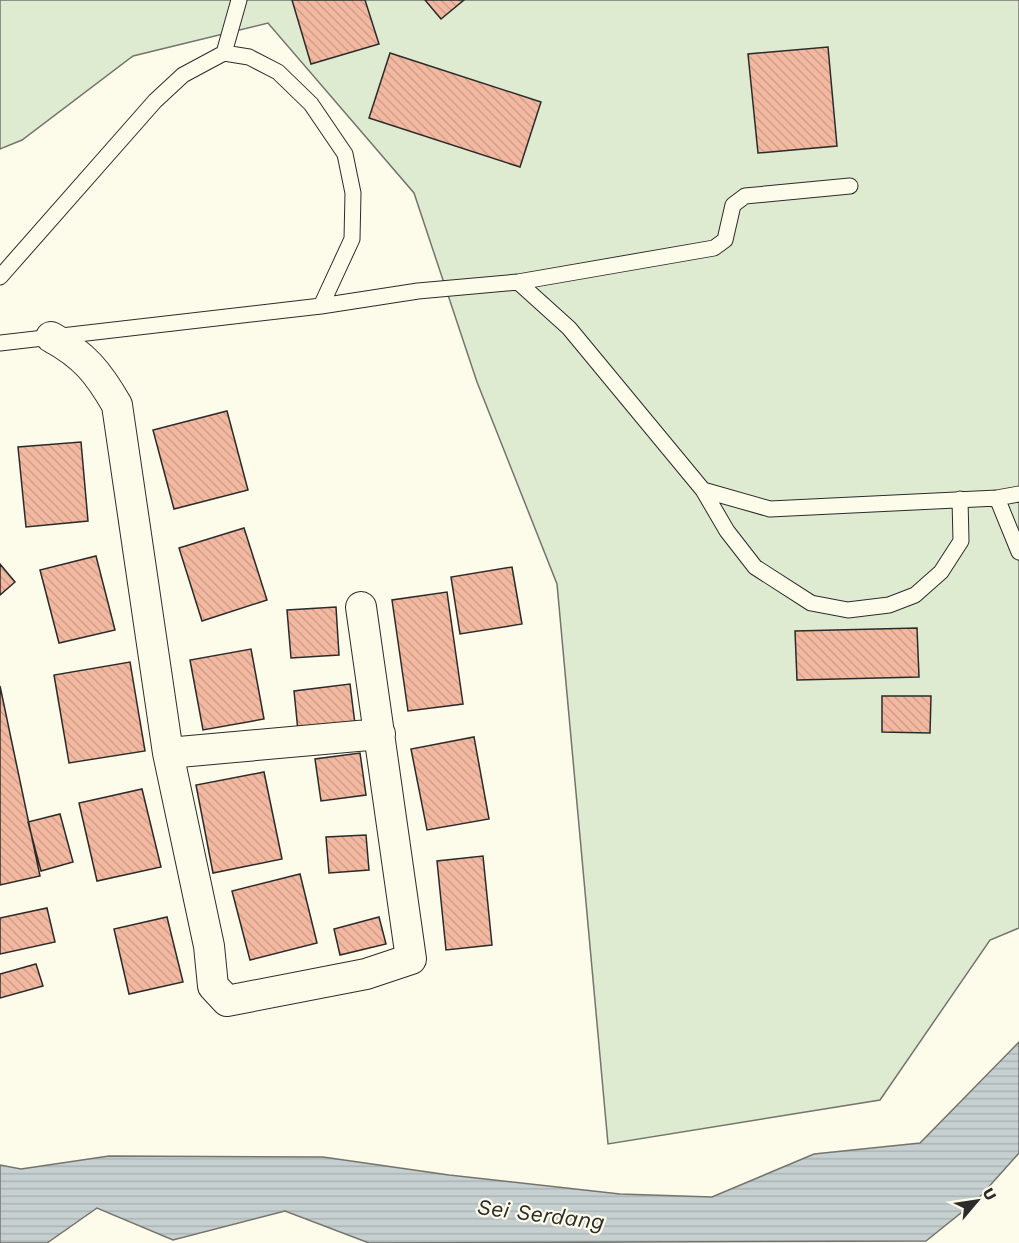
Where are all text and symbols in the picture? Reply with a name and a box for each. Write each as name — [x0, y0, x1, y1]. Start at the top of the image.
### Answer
north arrow — [947, 1171, 1007, 1231]
text: U — [979, 1184, 1001, 1204]
water label: Sei Serdang — [476, 1194, 606, 1235]

